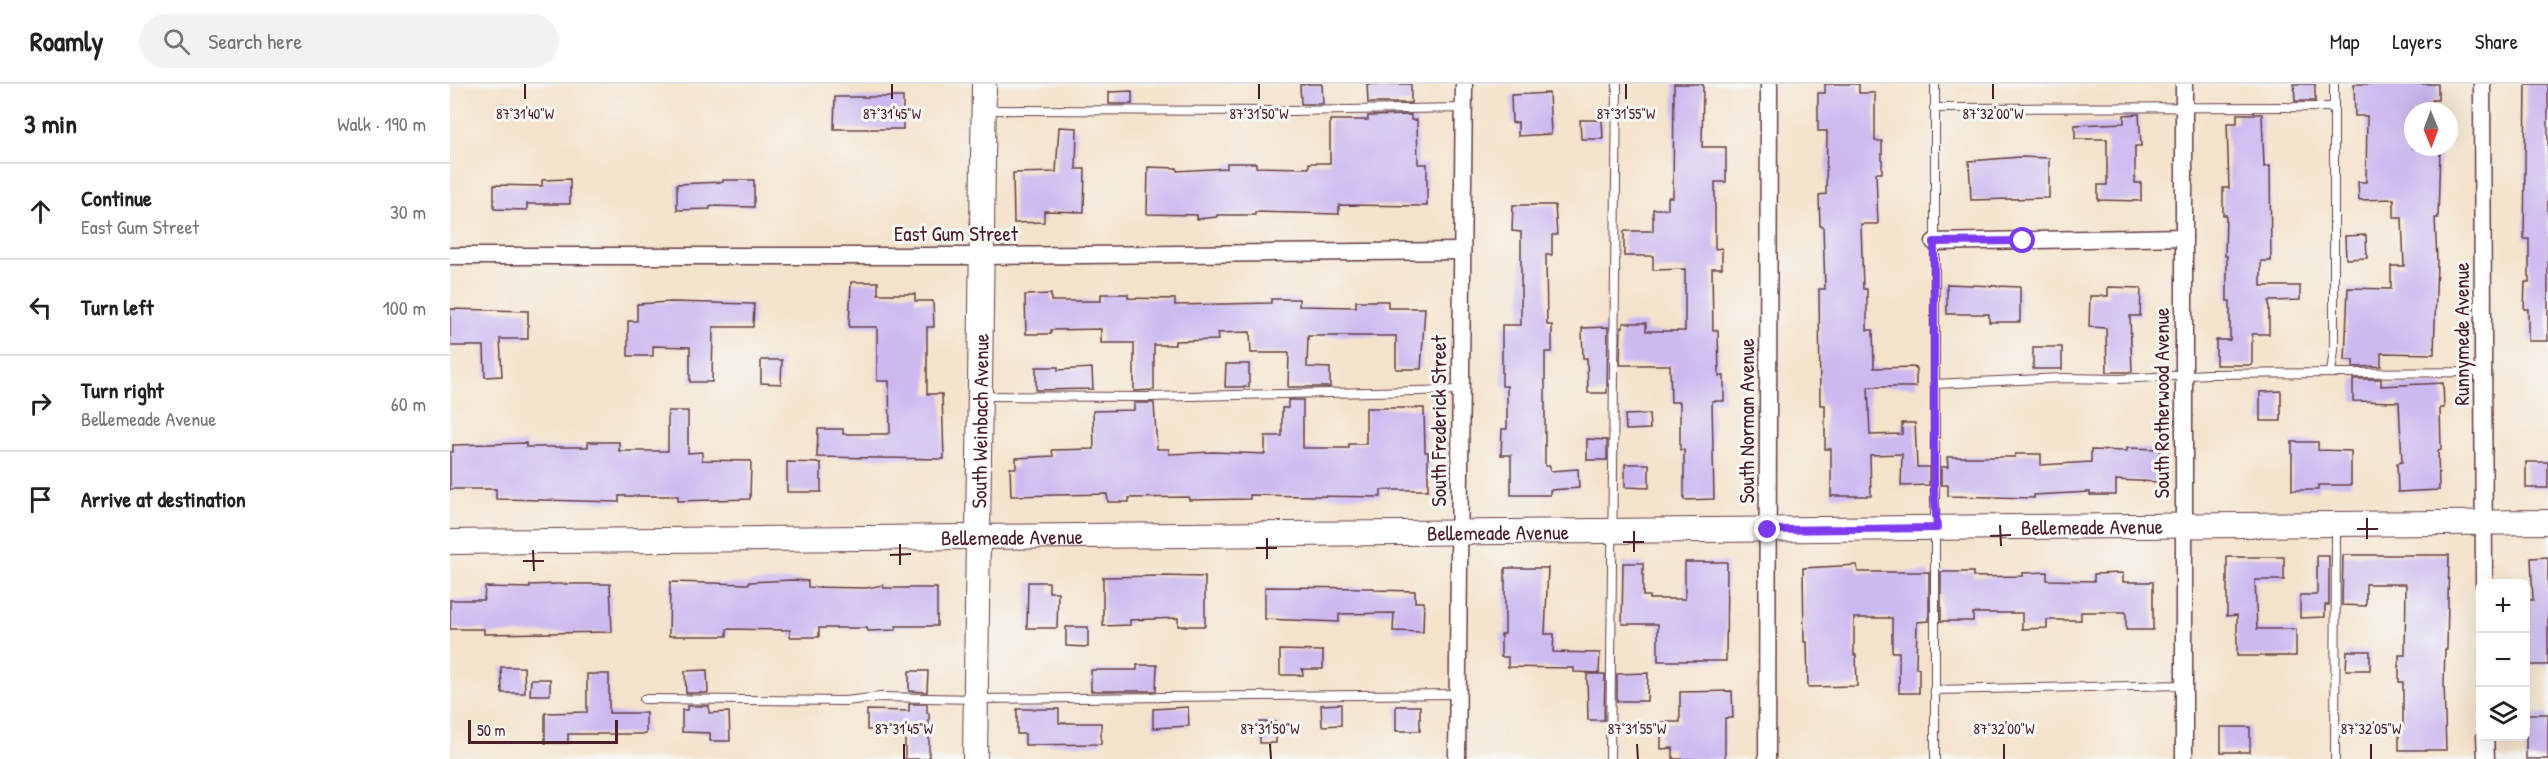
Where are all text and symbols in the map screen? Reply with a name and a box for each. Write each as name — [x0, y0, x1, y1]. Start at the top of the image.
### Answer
search box — [139, 14, 559, 68]
text: Roamly — [30, 22, 103, 60]
icon: search — [160, 25, 193, 58]
text: Search here — [208, 26, 302, 56]
text: Map — [2330, 27, 2359, 56]
text: Layers — [2392, 27, 2442, 56]
text: Share — [2475, 27, 2518, 56]
north arrow — [2404, 102, 2458, 156]
text: 87°31'40"W — [496, 103, 555, 124]
text: 87°31'45"W — [863, 103, 922, 124]
text: 87°31'50"W — [1230, 103, 1289, 124]
text: 87°31'55"W — [1597, 103, 1656, 124]
text: 87°32'00"W — [1963, 103, 2024, 124]
text: 3 min — [24, 106, 77, 141]
text: Walk · 190 m — [337, 110, 426, 137]
text: Continue — [81, 183, 152, 213]
icon: ahead — [24, 195, 57, 228]
text: 30 m — [390, 198, 426, 225]
text: East Gum Street — [81, 213, 199, 240]
street label: East Gum Street — [894, 219, 1019, 248]
route start — [2009, 227, 2035, 253]
street label: Runnymede Avenue — [2447, 262, 2476, 406]
icon: left — [24, 291, 57, 324]
text: Turn left — [81, 292, 154, 322]
text: 100 m — [383, 294, 426, 321]
street label: South Rotherwood Avenue — [2147, 308, 2176, 498]
street label: South Weinbach Avenue — [964, 333, 995, 509]
street label: South Frederick Street — [1424, 334, 1453, 507]
street label: South Norman Avenue — [1732, 338, 1761, 504]
text: Turn right — [81, 375, 164, 405]
icon: right — [24, 387, 57, 420]
text: 60 m — [391, 390, 426, 417]
text: Bellemeade Avenue — [81, 405, 216, 432]
icon: arrive — [24, 483, 57, 516]
text: Arrive at destination — [81, 484, 246, 514]
street label: Bellemeade Avenue — [2021, 511, 2163, 542]
route end — [1754, 516, 1780, 542]
street label: Bellemeade Avenue — [1427, 517, 1569, 547]
street label: Bellemeade Avenue — [941, 521, 1083, 552]
map controls — [2476, 579, 2530, 741]
button: + — [2476, 579, 2530, 633]
button: − — [2476, 633, 2530, 687]
button: layers — [2476, 687, 2530, 741]
scale bar — [468, 717, 618, 744]
text: 87°31'45"W — [875, 718, 934, 739]
text: 87°31'50"W — [1241, 718, 1300, 739]
text: 87°31'55"W — [1608, 718, 1667, 739]
text: 87°32'00"W — [1974, 718, 2035, 739]
text: 87°32'05"W — [2341, 718, 2402, 739]
text: 50 m — [477, 719, 506, 741]

